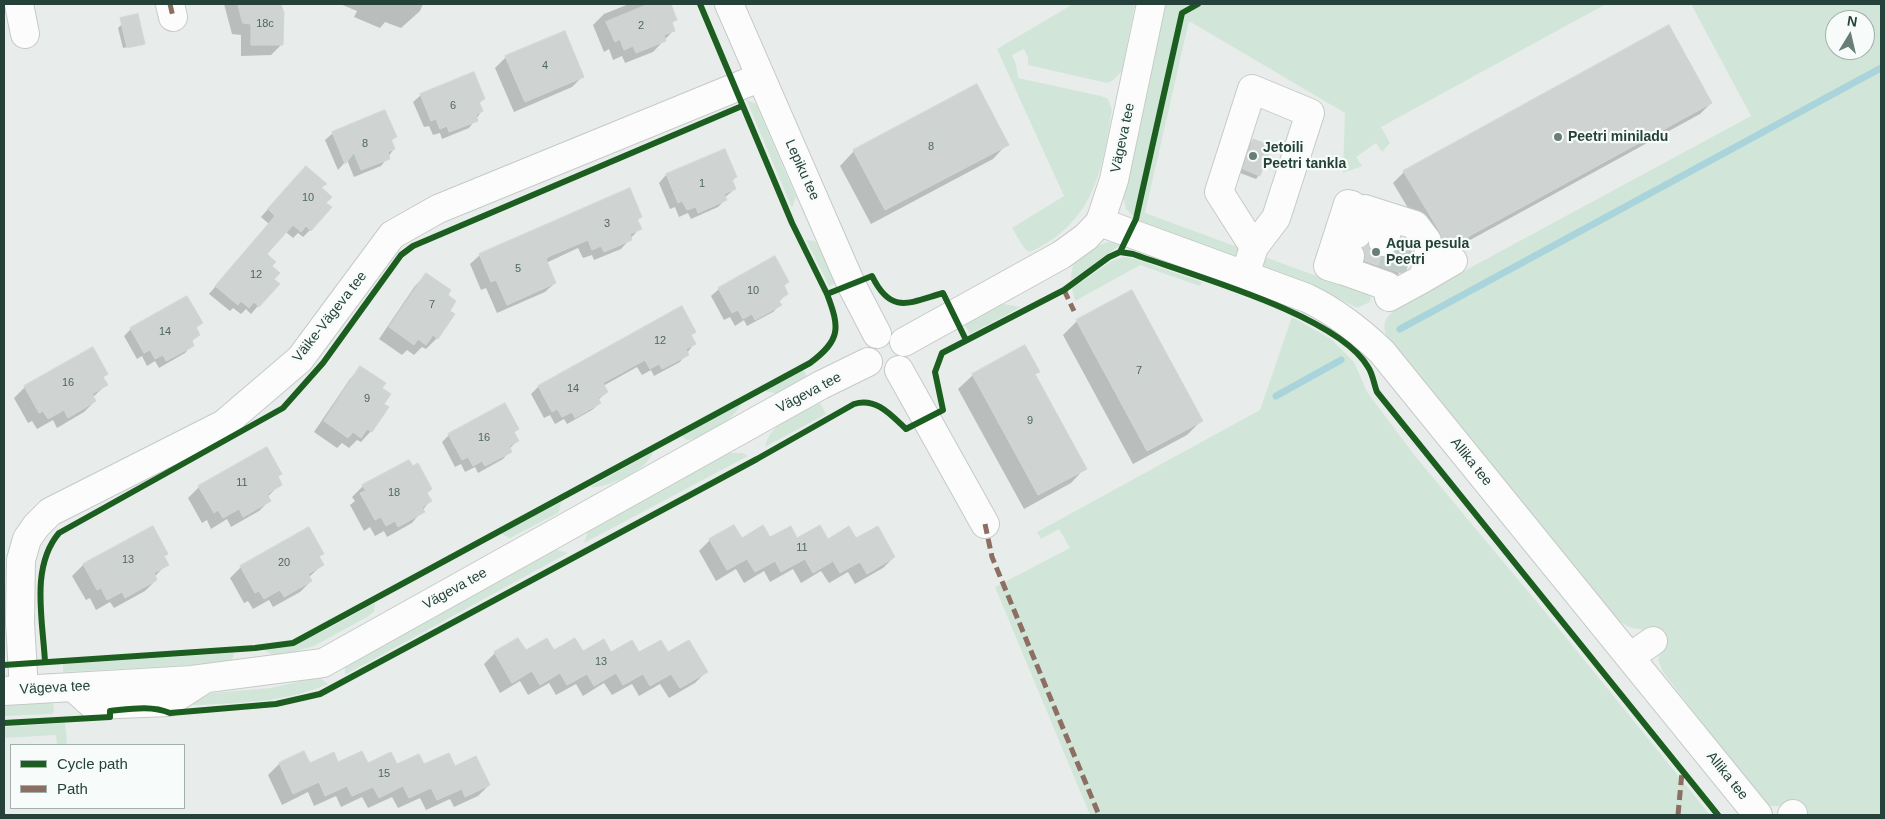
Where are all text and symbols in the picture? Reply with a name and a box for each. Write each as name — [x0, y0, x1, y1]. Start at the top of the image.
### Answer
north arrow — [1825, 10, 1875, 60]
text: N — [1846, 12, 1858, 30]
house number: 18c — [256, 17, 274, 31]
house number: 2 — [638, 19, 644, 33]
house number: 4 — [542, 59, 548, 73]
house number: 6 — [450, 99, 456, 113]
street label: Vägeva tee — [1107, 102, 1139, 174]
place label: Peetri miniladu — [1568, 129, 1668, 145]
marker: Peetri miniladu — [1552, 131, 1564, 143]
house number: 8 — [362, 137, 368, 151]
street label: Lepiku tee — [781, 137, 823, 203]
house number: 8 — [928, 140, 934, 154]
place label: Jetoili Peetri tankla — [1263, 140, 1346, 172]
marker: Jetoili Peetri tankla — [1247, 150, 1259, 162]
house number: 1 — [699, 177, 705, 191]
house number: 10 — [302, 191, 314, 205]
house number: 3 — [604, 217, 610, 231]
place label: Aqua pesula Peetri — [1386, 236, 1469, 268]
marker: Aqua pesula Peetri — [1370, 246, 1382, 258]
house number: 5 — [515, 262, 521, 276]
house number: 12 — [250, 268, 262, 282]
street label: Väike-Vägeva tee — [289, 268, 371, 366]
house number: 10 — [747, 284, 759, 298]
house number: 7 — [429, 298, 435, 312]
house number: 14 — [159, 325, 171, 339]
house number: 12 — [654, 334, 666, 348]
house number: 7 — [1136, 364, 1142, 378]
street label: Vägeva tee — [774, 369, 844, 417]
house number: 16 — [62, 376, 74, 390]
house number: 14 — [567, 382, 579, 396]
house number: 9 — [364, 392, 370, 406]
house number: 9 — [1027, 414, 1033, 428]
house number: 16 — [478, 431, 490, 445]
street label: Allika tee — [1447, 435, 1495, 489]
house number: 11 — [236, 476, 248, 490]
house number: 18 — [388, 486, 400, 500]
house number: 11 — [796, 541, 808, 555]
house number: 13 — [122, 553, 134, 567]
house number: 20 — [278, 556, 290, 570]
street label: Vägeva tee — [420, 564, 490, 614]
house number: 13 — [595, 655, 607, 669]
street label: Vägeva tee — [19, 678, 91, 698]
legend — [10, 744, 185, 809]
street label: Allika tee — [1703, 749, 1751, 803]
text: Cycle path — [57, 755, 128, 772]
house number: 15 — [378, 767, 390, 781]
text: Path — [57, 780, 88, 797]

